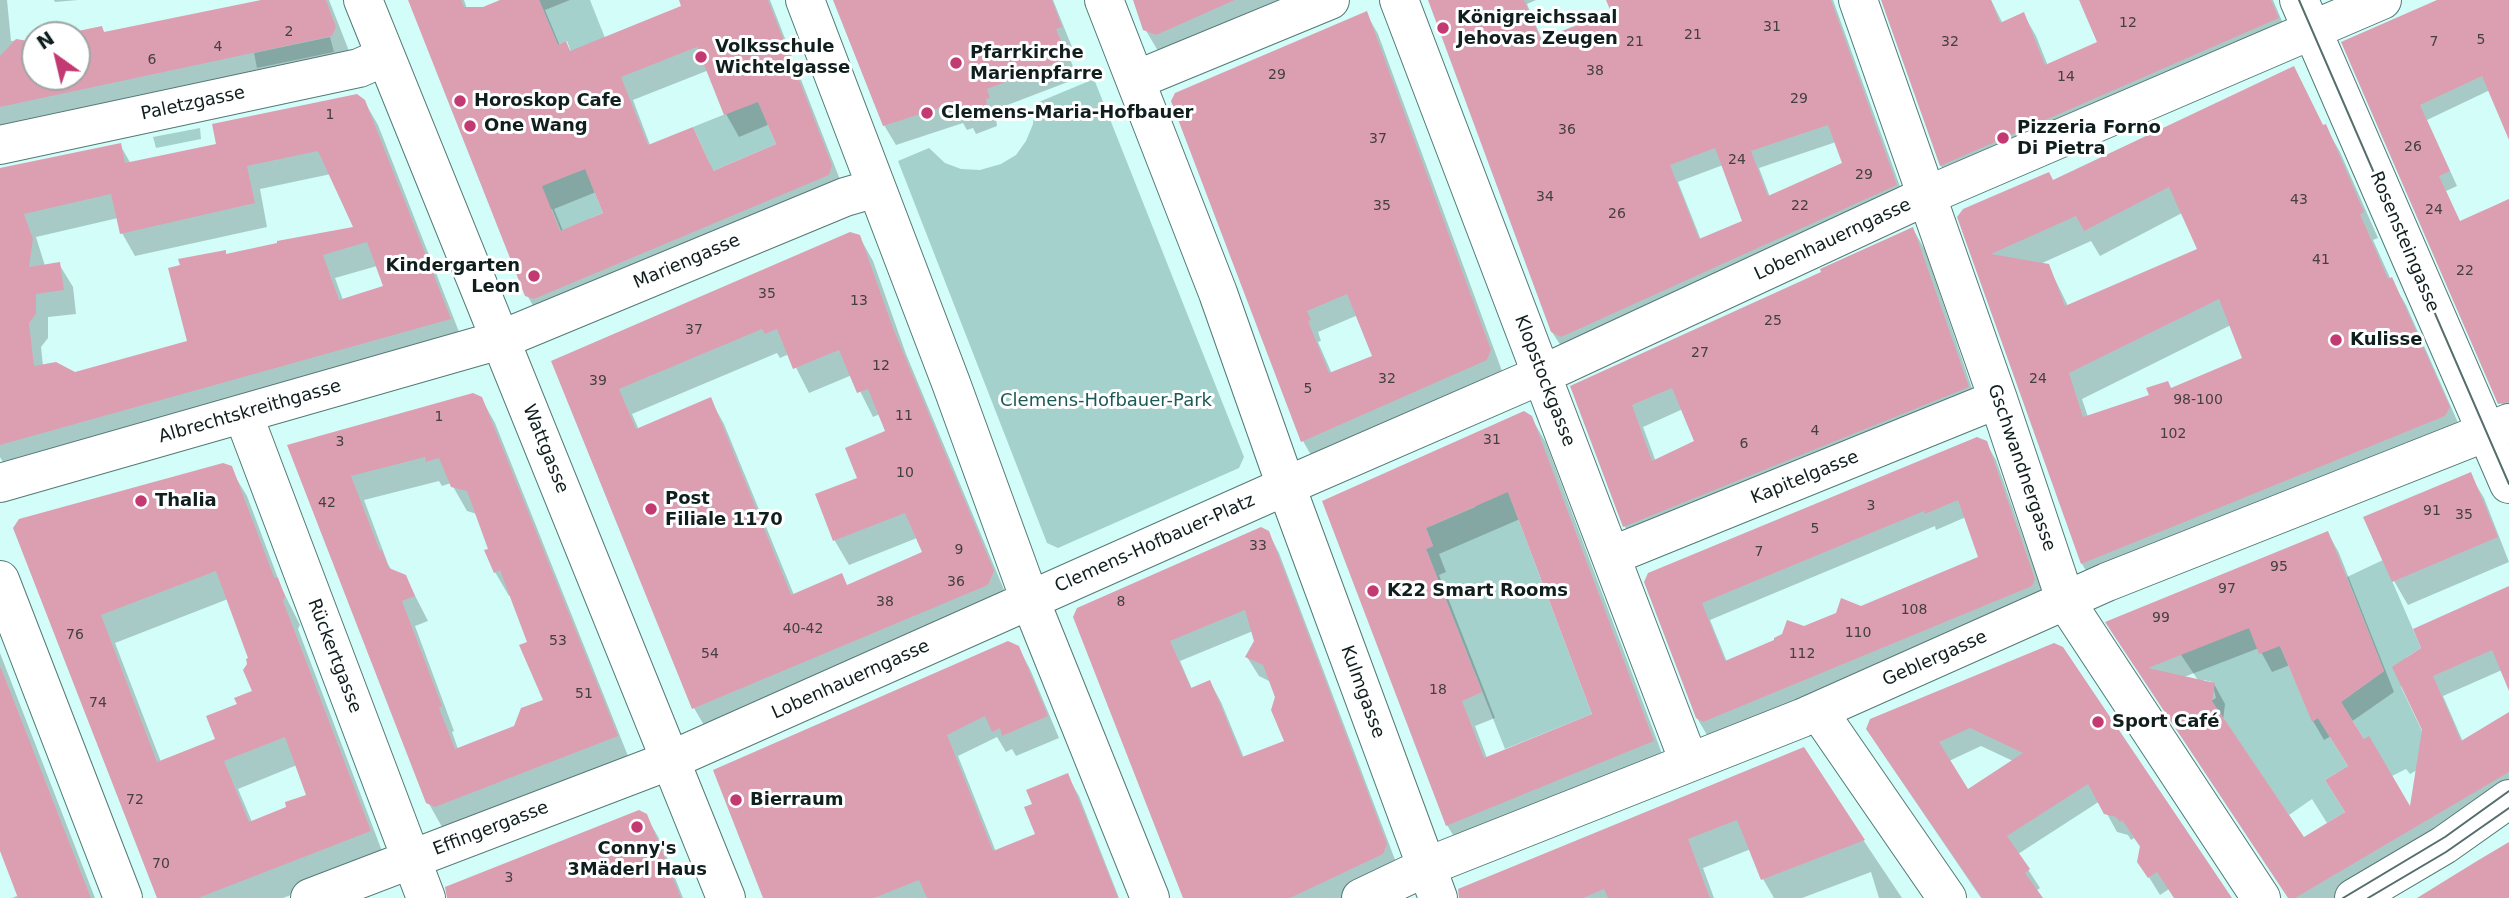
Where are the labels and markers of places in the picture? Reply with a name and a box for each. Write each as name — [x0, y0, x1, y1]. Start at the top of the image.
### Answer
place label: Königreichssaal Jehovas Zeugen — [1457, 7, 1618, 50]
marker: Königreichssaal Jehovas Zeugen — [1435, 20, 1451, 36]
place label: Volksschule Wichtelgasse — [715, 36, 850, 78]
place label: Pfarrkirche Marienpfarre — [970, 42, 1103, 84]
marker: Volksschule Wichtelgasse — [693, 49, 709, 65]
marker: Pfarrkirche Marienpfarre — [948, 55, 964, 71]
place label: Horoskop Cafe — [474, 90, 622, 112]
marker: Horoskop Cafe — [452, 93, 468, 109]
place label: Clemens-Maria-Hofbauer — [941, 102, 1193, 124]
marker: Clemens-Maria-Hofbauer — [919, 105, 935, 121]
place label: One Wang — [484, 115, 588, 137]
place label: Pizzeria Forno Di Pietra — [2017, 117, 2161, 160]
marker: One Wang — [462, 118, 478, 134]
marker: Pizzeria Forno Di Pietra — [1995, 130, 2011, 146]
place label: Kindergarten Leon — [386, 255, 520, 298]
marker: Kindergarten Leon — [526, 268, 542, 284]
place label: Kulisse — [2350, 329, 2422, 351]
marker: Kulisse — [2328, 332, 2344, 348]
place label: Post Filiale 1170 — [665, 488, 783, 530]
place label: Thalia — [155, 490, 217, 512]
marker: Thalia — [133, 493, 149, 509]
marker: Post Filiale 1170 — [643, 501, 659, 517]
place label: K22 Smart Rooms — [1387, 580, 1568, 602]
marker: K22 Smart Rooms — [1365, 583, 1381, 599]
place label: Sport Café — [2112, 711, 2219, 733]
marker: Sport Café — [2090, 714, 2106, 730]
place label: Bierraum — [750, 789, 844, 811]
marker: Bierraum — [728, 792, 744, 808]
marker: Conny's 3Mäderl Haus — [629, 819, 645, 835]
place label: Conny's 3Mäderl Haus — [567, 838, 707, 880]

